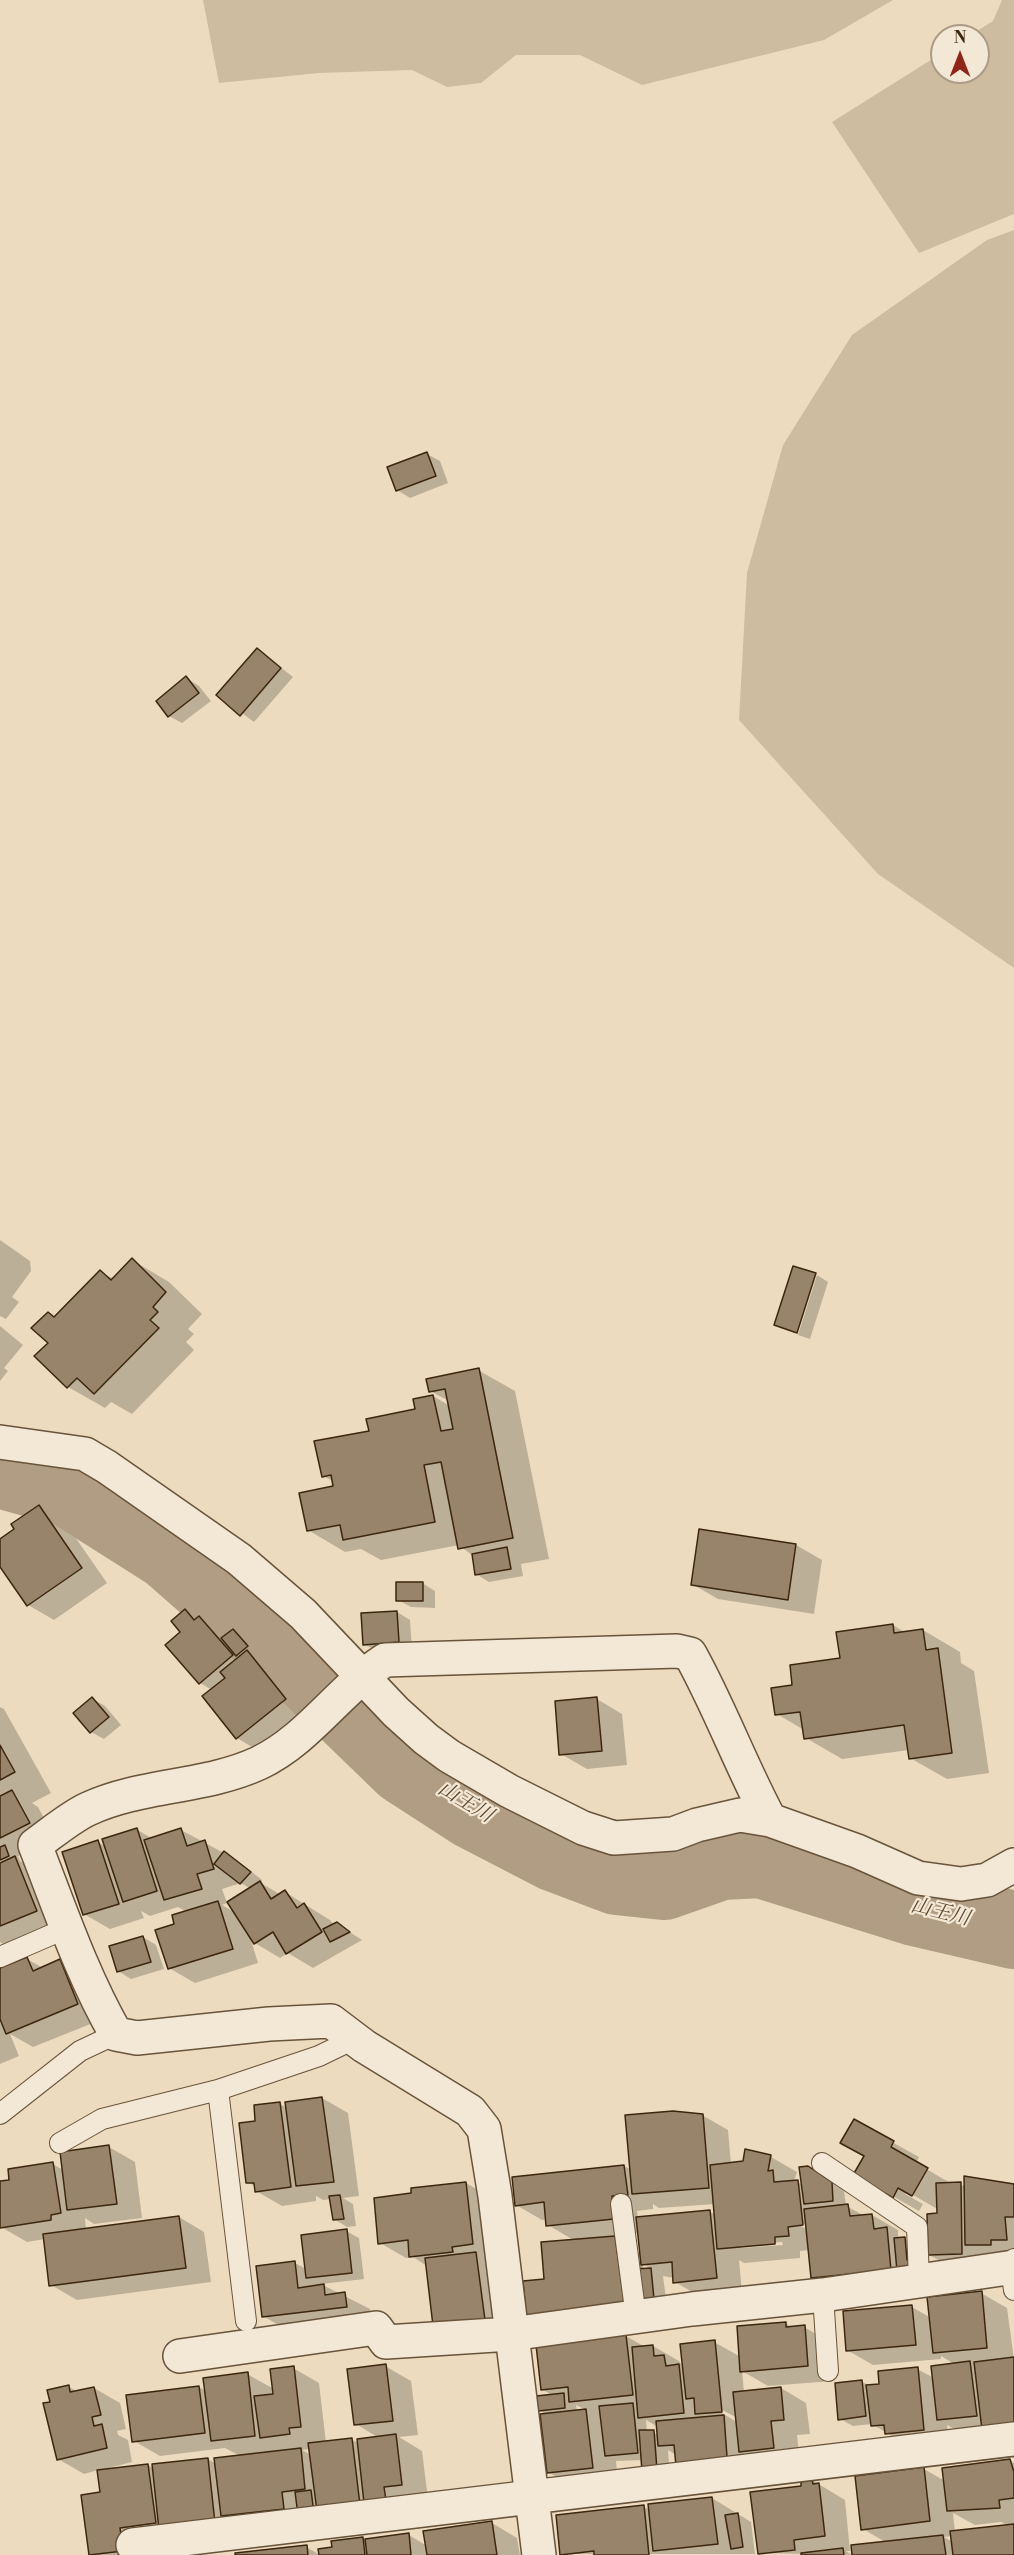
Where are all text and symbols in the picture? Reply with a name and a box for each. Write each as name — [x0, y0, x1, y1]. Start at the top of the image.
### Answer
north arrow — [930, 24, 990, 84]
text: N — [954, 28, 966, 48]
water label: 山王川 — [433, 1777, 497, 1829]
water label: 山王川 — [908, 1894, 972, 1932]

